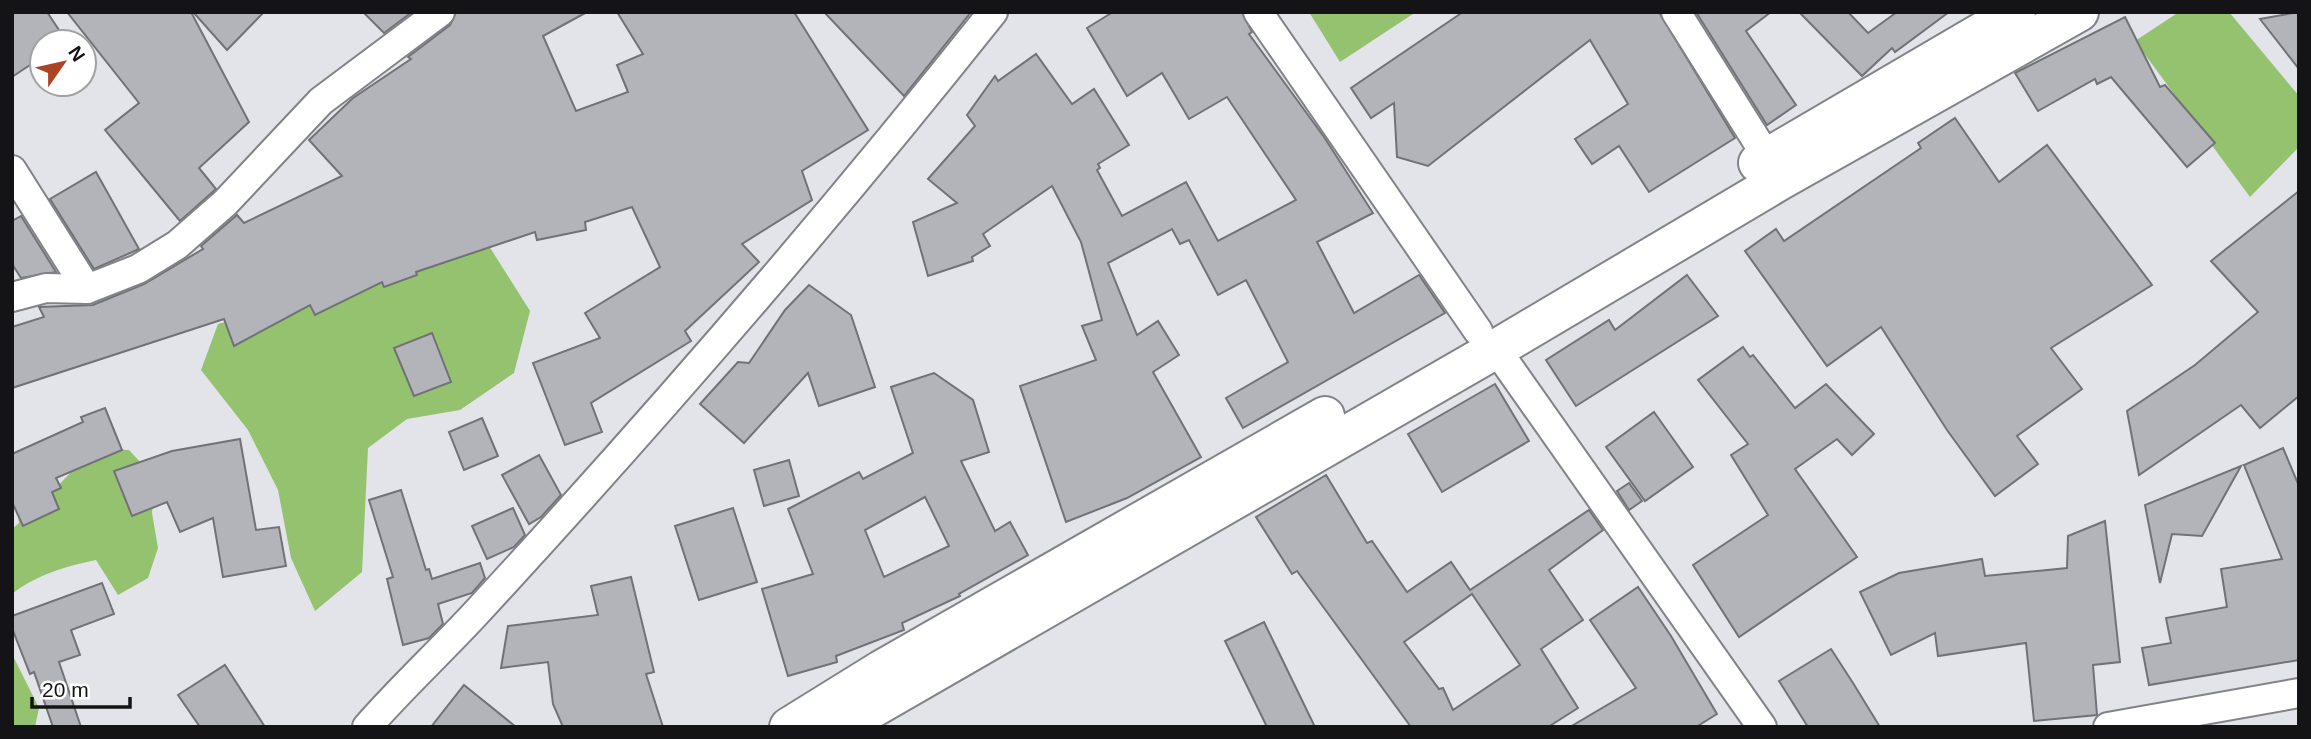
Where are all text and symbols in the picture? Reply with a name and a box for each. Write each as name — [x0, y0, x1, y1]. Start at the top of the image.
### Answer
north arrow — [28, 28, 98, 98]
text: N — [64, 42, 89, 65]
scale bar — [32, 666, 130, 710]
text: 20 m — [42, 678, 89, 701]

